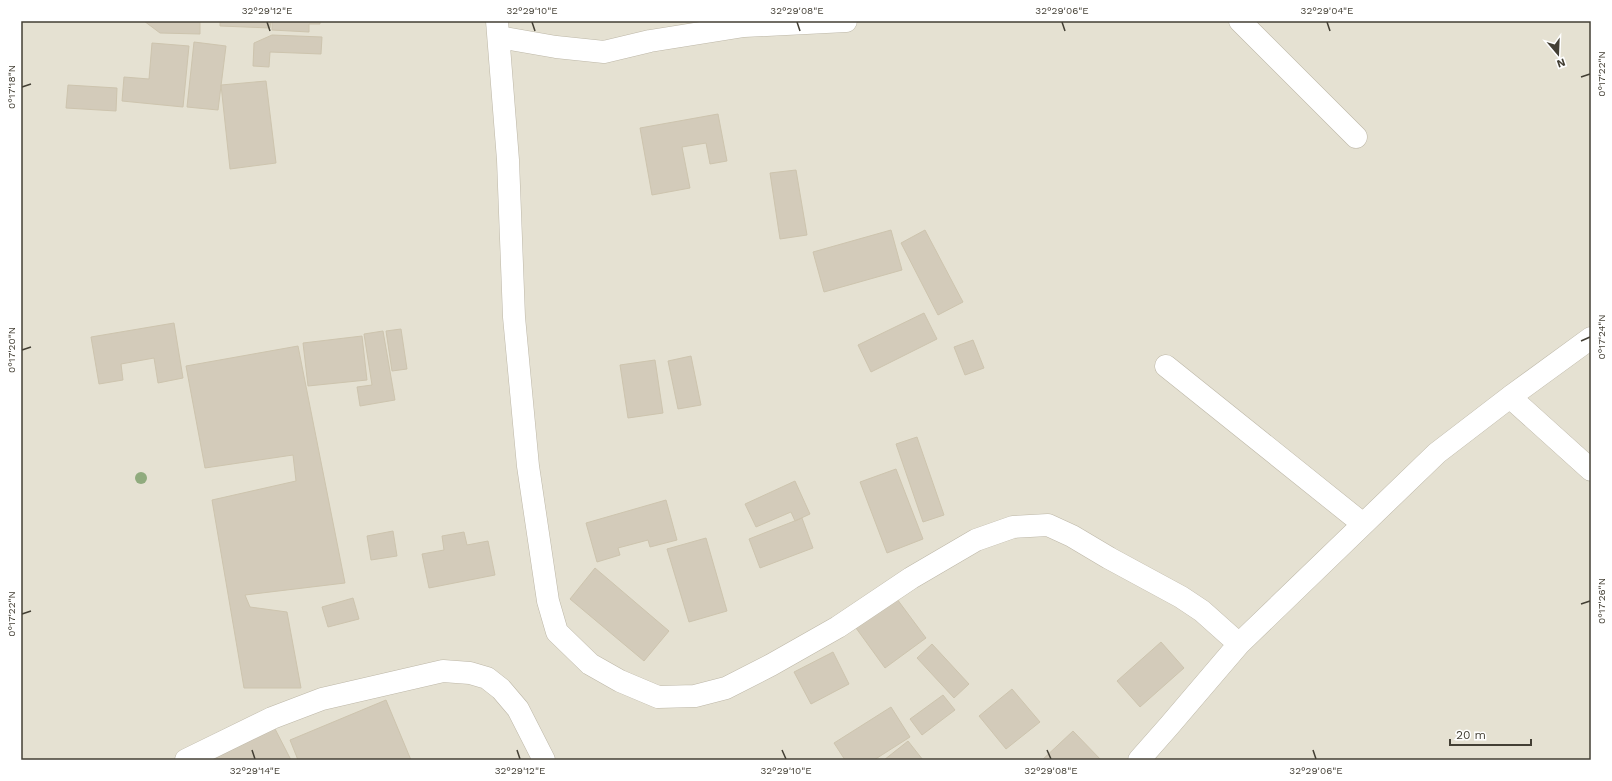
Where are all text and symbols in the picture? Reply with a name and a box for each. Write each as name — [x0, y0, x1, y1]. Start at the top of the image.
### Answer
text: 32°29'12"E — [242, 5, 292, 16]
text: 32°29'10"E — [506, 5, 558, 16]
text: 32°29'08"E — [770, 5, 824, 16]
text: 32°29'06"E — [1035, 5, 1089, 16]
text: 32°29'04"E — [1301, 5, 1353, 16]
north arrow — [1538, 34, 1578, 74]
text: 0°17'22"N — [1596, 51, 1607, 97]
text: N — [1555, 56, 1567, 70]
text: 0°17'18"N — [6, 65, 17, 109]
text: 0°17'24"N — [1596, 314, 1607, 360]
text: 0°17'20"N — [6, 327, 17, 373]
text: 0°17'26"N — [1596, 578, 1607, 624]
text: 0°17'22"N — [6, 591, 17, 637]
scale bar — [1450, 721, 1531, 747]
text: 20 m — [1456, 728, 1486, 742]
text: 32°29'14"E — [230, 765, 280, 776]
text: 32°29'12"E — [495, 765, 545, 776]
text: 32°29'10"E — [760, 765, 812, 776]
text: 32°29'08"E — [1024, 765, 1078, 776]
text: 32°29'06"E — [1289, 765, 1343, 776]

